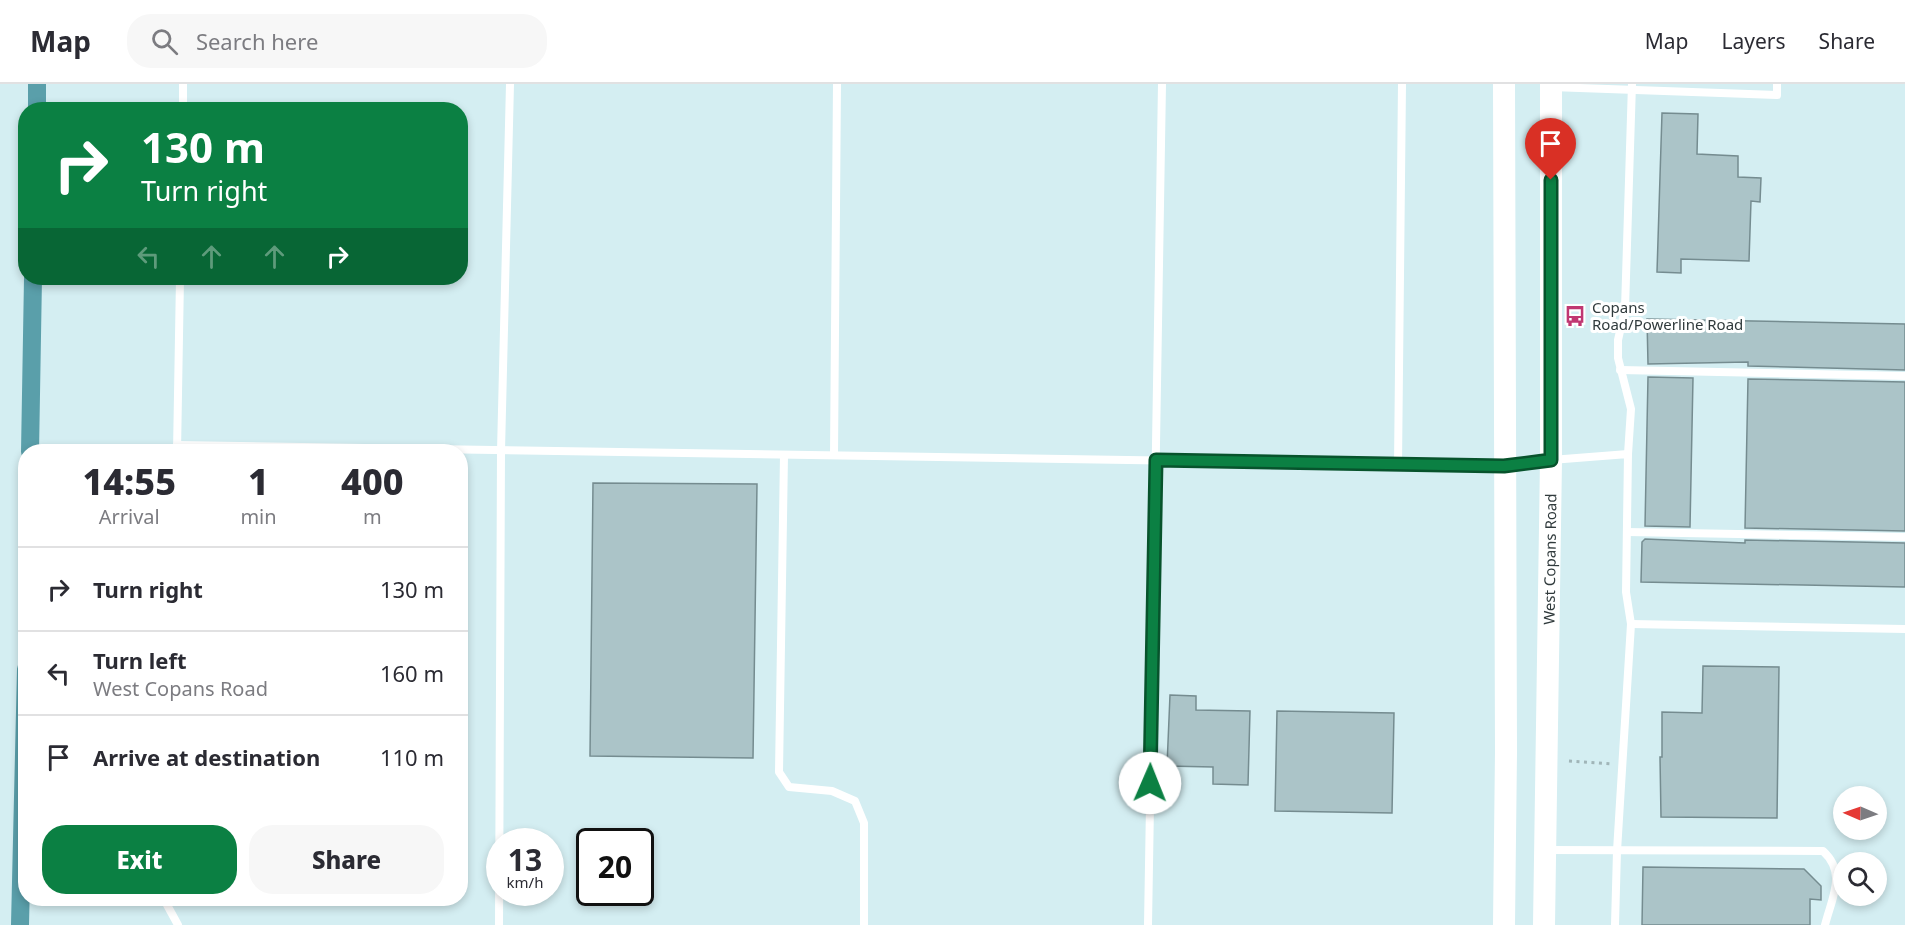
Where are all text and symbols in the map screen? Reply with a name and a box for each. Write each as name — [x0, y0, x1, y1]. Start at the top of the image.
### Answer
search box — [127, 14, 547, 68]
text: Map — [30, 22, 91, 60]
icon: search — [148, 25, 181, 58]
text: Search here — [196, 26, 318, 56]
text: Map — [1645, 27, 1689, 55]
text: Layers — [1722, 27, 1786, 55]
text: Share — [1819, 27, 1875, 55]
text: 130 m — [141, 118, 265, 175]
pin — [1525, 118, 1576, 180]
icon: right — [42, 126, 120, 204]
icon: arrive — [1534, 127, 1567, 160]
text: Turn right — [141, 172, 267, 209]
icon: left — [132, 240, 165, 273]
icon: ahead — [195, 240, 228, 273]
icon: ahead — [258, 240, 291, 273]
icon: right — [321, 240, 354, 273]
place label: Copans Road/Powerline Road — [1592, 297, 1743, 334]
bus stop icon: Copans Road/Powerline Road — [1563, 304, 1587, 328]
text: 14:55 — [82, 457, 176, 506]
text: 1 — [248, 457, 269, 506]
text: 400 — [341, 457, 404, 506]
street label: West Copans Road — [1539, 493, 1560, 625]
text: Arrival — [99, 503, 160, 530]
text: min — [240, 503, 277, 530]
text: m — [363, 503, 382, 530]
icon: right — [42, 573, 75, 606]
text: Turn right — [93, 574, 203, 604]
text: 130 m — [380, 574, 444, 604]
text: Turn left — [93, 645, 187, 675]
icon: left — [42, 657, 75, 690]
text: 160 m — [380, 658, 444, 688]
text: West Copans Road — [93, 675, 268, 702]
icon: arrive — [42, 741, 75, 774]
text: Arrive at destination — [93, 742, 320, 772]
text: 110 m — [380, 742, 444, 772]
position arrow — [1118, 751, 1182, 815]
north arrow — [1833, 786, 1887, 840]
map controls — [1833, 786, 1887, 906]
button: Exit — [42, 825, 237, 894]
button: Share — [249, 825, 444, 894]
speed limit sign: 20 — [576, 828, 654, 906]
text: 13 — [508, 839, 542, 880]
button: search — [1833, 852, 1887, 906]
text: km/h — [507, 872, 543, 892]

